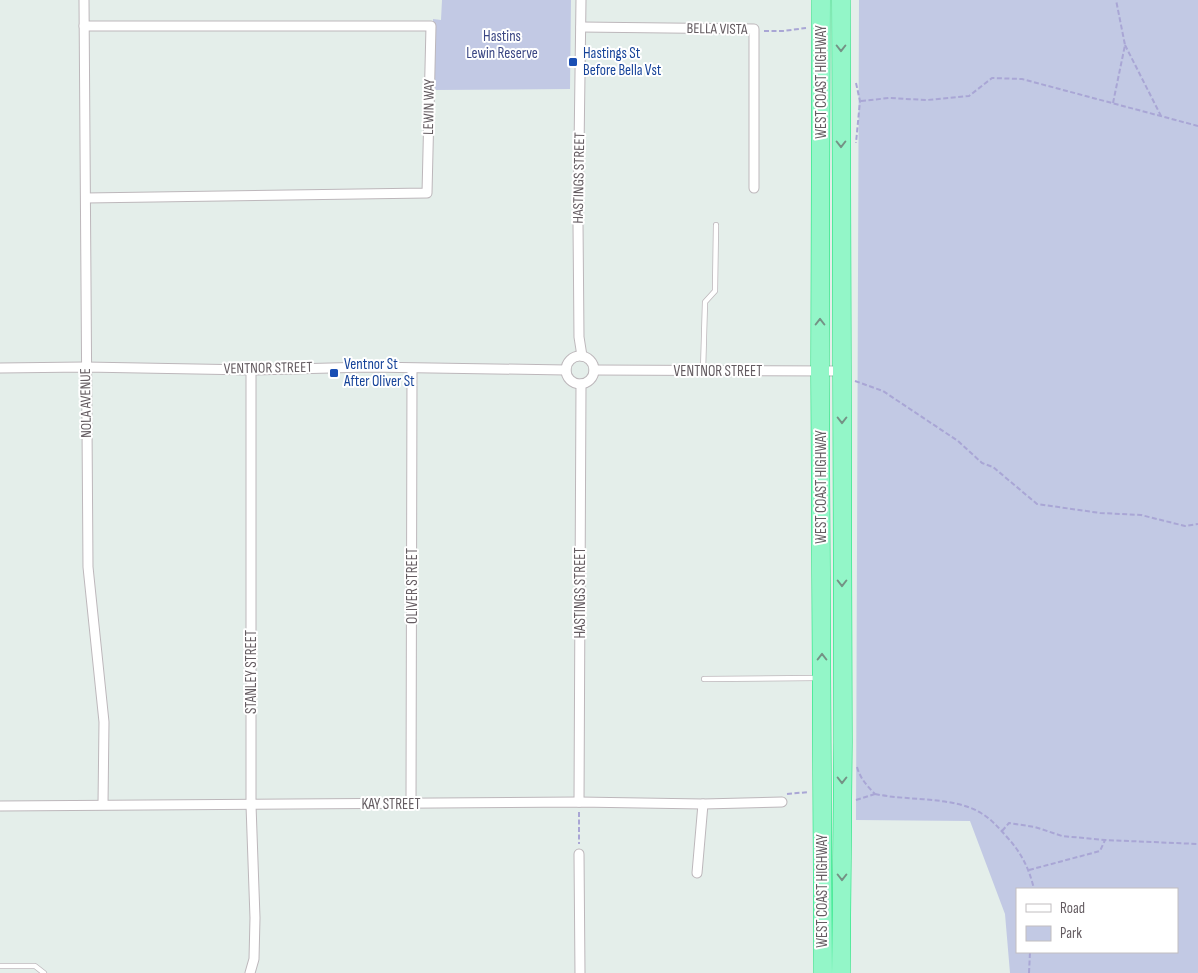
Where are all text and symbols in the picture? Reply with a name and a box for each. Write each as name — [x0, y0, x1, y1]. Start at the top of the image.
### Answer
street label: BELLA VISTA — [686, 19, 748, 39]
street label: WEST COAST HIGHWAY — [812, 24, 831, 139]
park label: Hastins Lewin Reserve — [466, 27, 538, 63]
place label: Hastings St Before Bella Vst — [583, 44, 662, 80]
one-way arrow — [836, 44, 846, 52]
marker: Hastings St Before Bella Vst — [567, 56, 579, 68]
street label: LEWIN WAY — [419, 78, 439, 135]
street label: HASTINGS STREET — [569, 132, 589, 224]
one-way arrow — [836, 140, 846, 148]
one-way arrow — [815, 318, 825, 326]
place label: Ventnor St After Oliver St — [343, 355, 415, 391]
street label: VENTNOR STREET — [223, 358, 313, 378]
street label: VENTNOR STREET — [674, 362, 762, 381]
marker: Ventnor St After Oliver St — [328, 367, 340, 379]
street label: NOLA AVENUE — [76, 368, 96, 438]
one-way arrow — [837, 416, 847, 424]
street label: WEST COAST HIGHWAY — [812, 429, 831, 544]
street label: HASTINGS STREET — [571, 547, 590, 639]
street label: OLIVER STREET — [403, 548, 422, 624]
one-way arrow — [837, 579, 847, 587]
street label: STANLEY STREET — [242, 630, 261, 714]
one-way arrow — [817, 653, 827, 660]
one-way arrow — [837, 776, 847, 784]
street label: KAY STREET — [361, 795, 421, 814]
street label: WEST COAST HIGHWAY — [813, 833, 832, 948]
one-way arrow — [836, 873, 847, 881]
legend — [1016, 888, 1178, 953]
text: Road — [1060, 899, 1085, 918]
text: Park — [1060, 924, 1082, 943]

